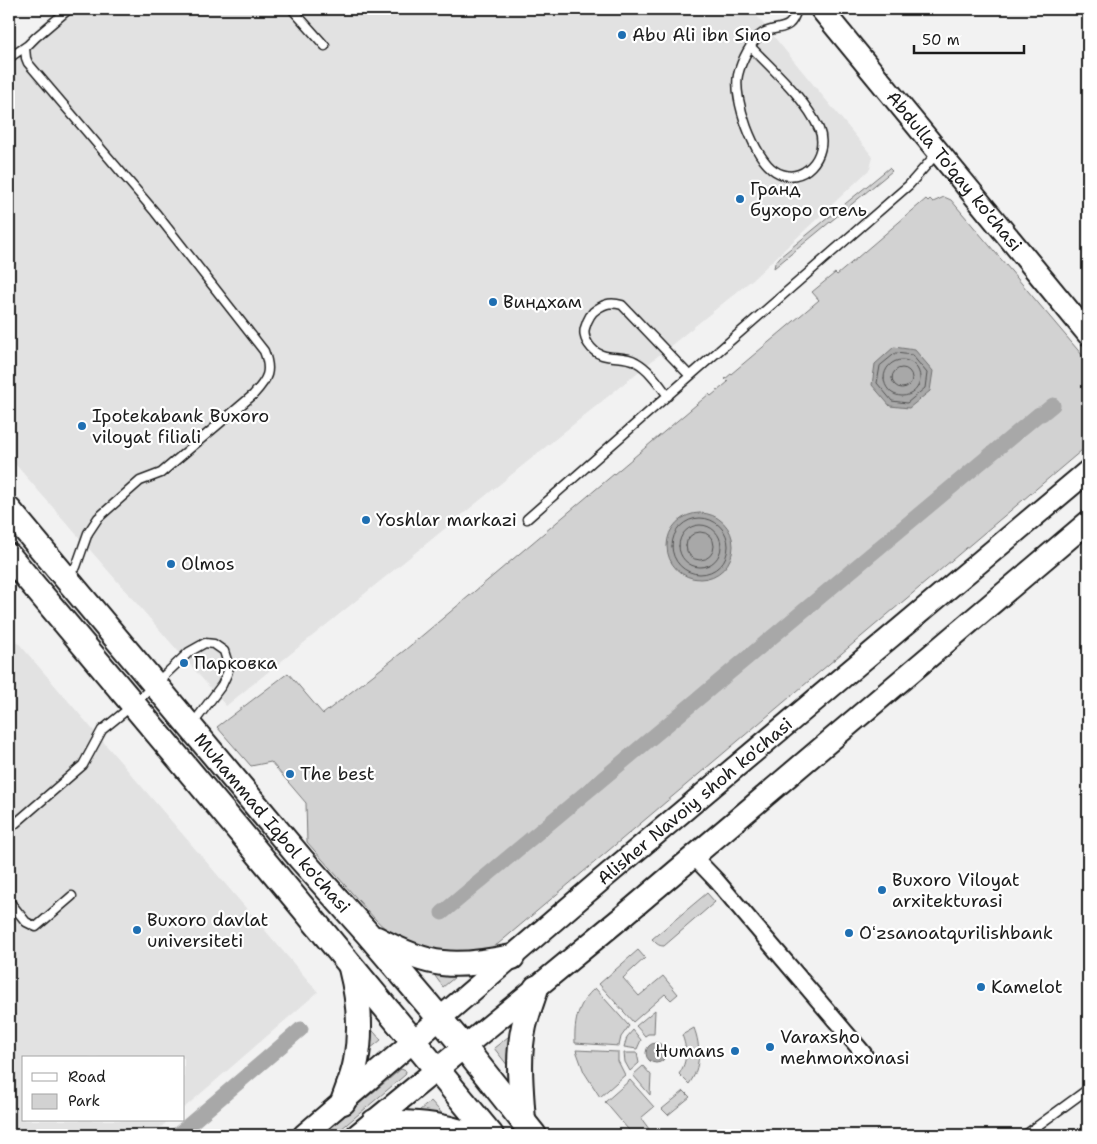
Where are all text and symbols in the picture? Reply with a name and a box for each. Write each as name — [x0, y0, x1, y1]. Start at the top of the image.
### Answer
scale bar — [914, 22, 1024, 54]
place label: Abu Ali ibn Sino — [632, 23, 771, 47]
marker: Abu Ali ibn Sino — [616, 29, 628, 41]
text: 50 m — [922, 30, 960, 50]
street label: Abdulla To'qay ko'chasi — [881, 86, 1027, 257]
place label: Гранд бухоро отель — [750, 177, 867, 222]
marker: Гранд бухоро отель — [734, 193, 746, 205]
place label: Виндхам — [503, 290, 582, 314]
marker: Виндхам — [487, 296, 499, 308]
place label: Ipotekabank Buxoro viloyat filiali — [92, 404, 269, 449]
marker: Ipotekabank Buxoro viloyat filiali — [76, 420, 88, 432]
place label: Yoshlar markazi — [376, 508, 517, 532]
marker: Yoshlar markazi — [360, 514, 372, 526]
place label: Olmos — [181, 552, 235, 576]
marker: Olmos — [165, 558, 177, 570]
place label: Парковка — [194, 651, 278, 675]
marker: Парковка — [178, 657, 190, 669]
street label: Alisher Navoiy shoh ko'chasi — [592, 712, 798, 890]
street label: Muhammad Iqbol ko'chasi — [189, 728, 356, 918]
place label: The best — [300, 762, 375, 786]
marker: The best — [284, 768, 296, 780]
place label: Buxoro Viloyat arxitekturasi — [892, 868, 1020, 913]
marker: Buxoro Viloyat arxitekturasi — [876, 884, 888, 896]
place label: Buxoro davlat universiteti — [147, 908, 269, 953]
place label: Oʻzsanoatqurilishbank — [859, 921, 1053, 945]
marker: Buxoro davlat universiteti — [131, 924, 143, 936]
marker: Oʻzsanoatqurilishbank — [843, 927, 855, 939]
place label: Kamelot — [991, 975, 1063, 999]
marker: Kamelot — [975, 981, 987, 993]
place label: Varaxsho mehmonxonasi — [780, 1025, 910, 1070]
place label: Humans — [655, 1039, 725, 1063]
marker: Varaxsho mehmonxonasi — [764, 1041, 776, 1053]
marker: Humans — [729, 1045, 741, 1057]
legend — [22, 1056, 185, 1122]
text: Road — [68, 1067, 106, 1087]
text: Park — [68, 1091, 100, 1111]

